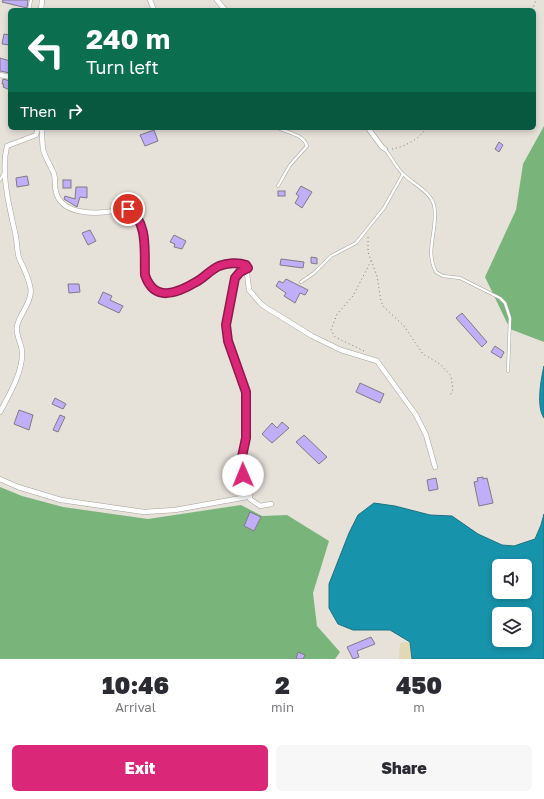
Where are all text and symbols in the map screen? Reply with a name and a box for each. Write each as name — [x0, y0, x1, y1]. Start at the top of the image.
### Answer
text: 240 m — [86, 22, 170, 55]
icon: left — [20, 24, 72, 76]
text: Turn left — [86, 56, 159, 78]
icon: right — [64, 100, 86, 122]
text: Then — [20, 102, 56, 120]
pin — [111, 192, 145, 226]
icon: arrive — [117, 198, 139, 220]
position arrow — [222, 454, 264, 496]
map controls — [492, 559, 532, 647]
button: sound — [492, 559, 532, 599]
button: layers — [492, 607, 532, 647]
text: 10:46 — [102, 670, 169, 699]
text: 2 — [275, 670, 290, 699]
text: 450 — [396, 670, 442, 699]
text: Arrival — [115, 699, 156, 715]
text: min — [271, 699, 294, 715]
text: m — [413, 699, 425, 715]
button: Exit — [12, 745, 268, 791]
button: Share — [276, 745, 532, 791]

